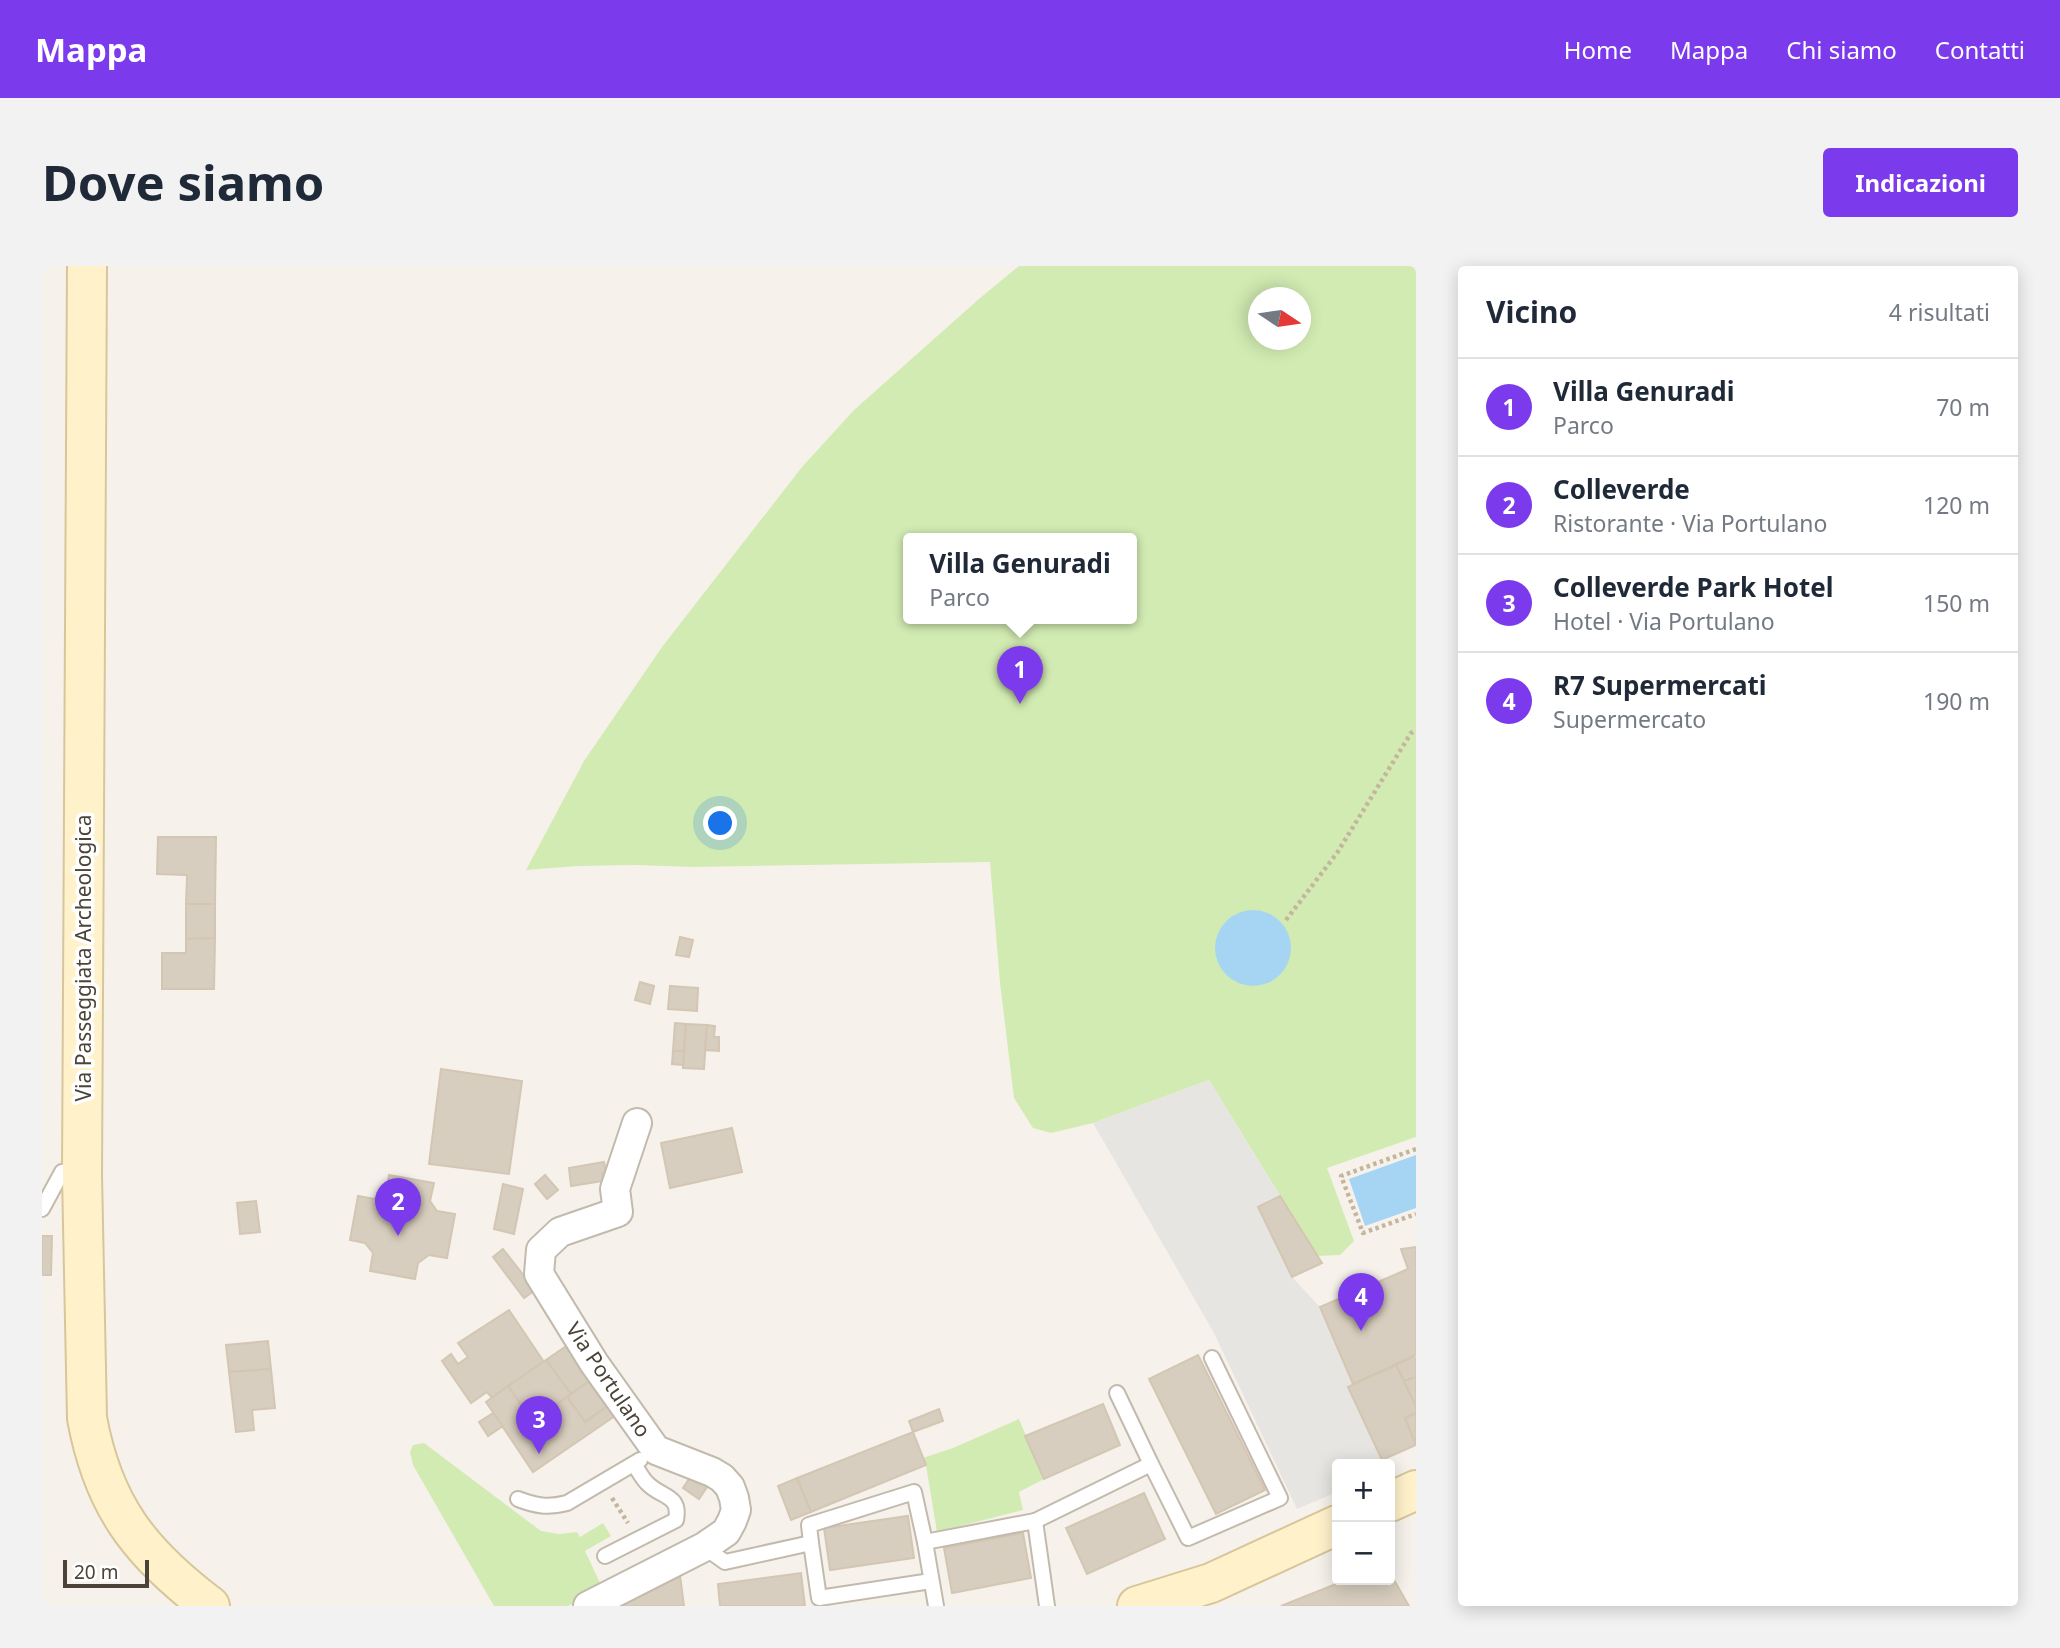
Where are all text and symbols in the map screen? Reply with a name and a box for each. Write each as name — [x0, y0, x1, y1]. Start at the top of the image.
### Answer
text: Mappa — [35, 27, 147, 72]
text: Home — [1564, 33, 1632, 66]
text: Mappa — [1670, 33, 1748, 66]
text: Chi siamo — [1786, 33, 1897, 66]
text: Contatti — [1935, 33, 2025, 66]
button: Indicazioni — [1823, 148, 2018, 217]
text: Dove siamo — [42, 149, 325, 215]
north arrow — [1248, 287, 1311, 350]
text: Vicino — [1486, 291, 1577, 332]
text: 4 risultati — [1889, 296, 1990, 328]
text: Villa Genuradi — [1553, 373, 1735, 409]
text: 1 — [1502, 391, 1516, 423]
text: 70 m — [1936, 391, 1990, 423]
text: Parco — [1553, 409, 1614, 441]
text: Colleverde — [1553, 471, 1690, 507]
text: 2 — [1502, 489, 1516, 521]
text: 120 m — [1923, 489, 1990, 521]
text: Ristorante · Via Portulano — [1553, 507, 1827, 539]
popup — [903, 533, 1137, 624]
text: Villa Genuradi — [929, 545, 1111, 581]
text: Colleverde Park Hotel — [1553, 569, 1834, 605]
text: Parco — [929, 581, 990, 613]
text: 3 — [1502, 587, 1516, 619]
text: 150 m — [1923, 587, 1990, 619]
text: Hotel · Via Portulano — [1553, 605, 1775, 637]
pin: 1 — [997, 646, 1043, 704]
text: R7 Supermercati — [1553, 667, 1767, 703]
text: 4 — [1502, 685, 1516, 717]
text: 190 m — [1923, 685, 1990, 717]
text: Supermercato — [1553, 703, 1706, 735]
your location — [703, 806, 737, 840]
street label: Via Passeggiata Archeologica — [69, 814, 97, 1102]
pin: 2 — [375, 1178, 421, 1236]
pin: 4 — [1338, 1273, 1384, 1331]
street label: Via Portulano — [560, 1317, 658, 1442]
pin: 3 — [516, 1396, 562, 1454]
map controls — [1332, 1459, 1395, 1585]
button: + — [1332, 1459, 1395, 1522]
button: − — [1332, 1522, 1395, 1585]
scale bar — [63, 1557, 149, 1589]
text: 20 m — [74, 1559, 118, 1585]

